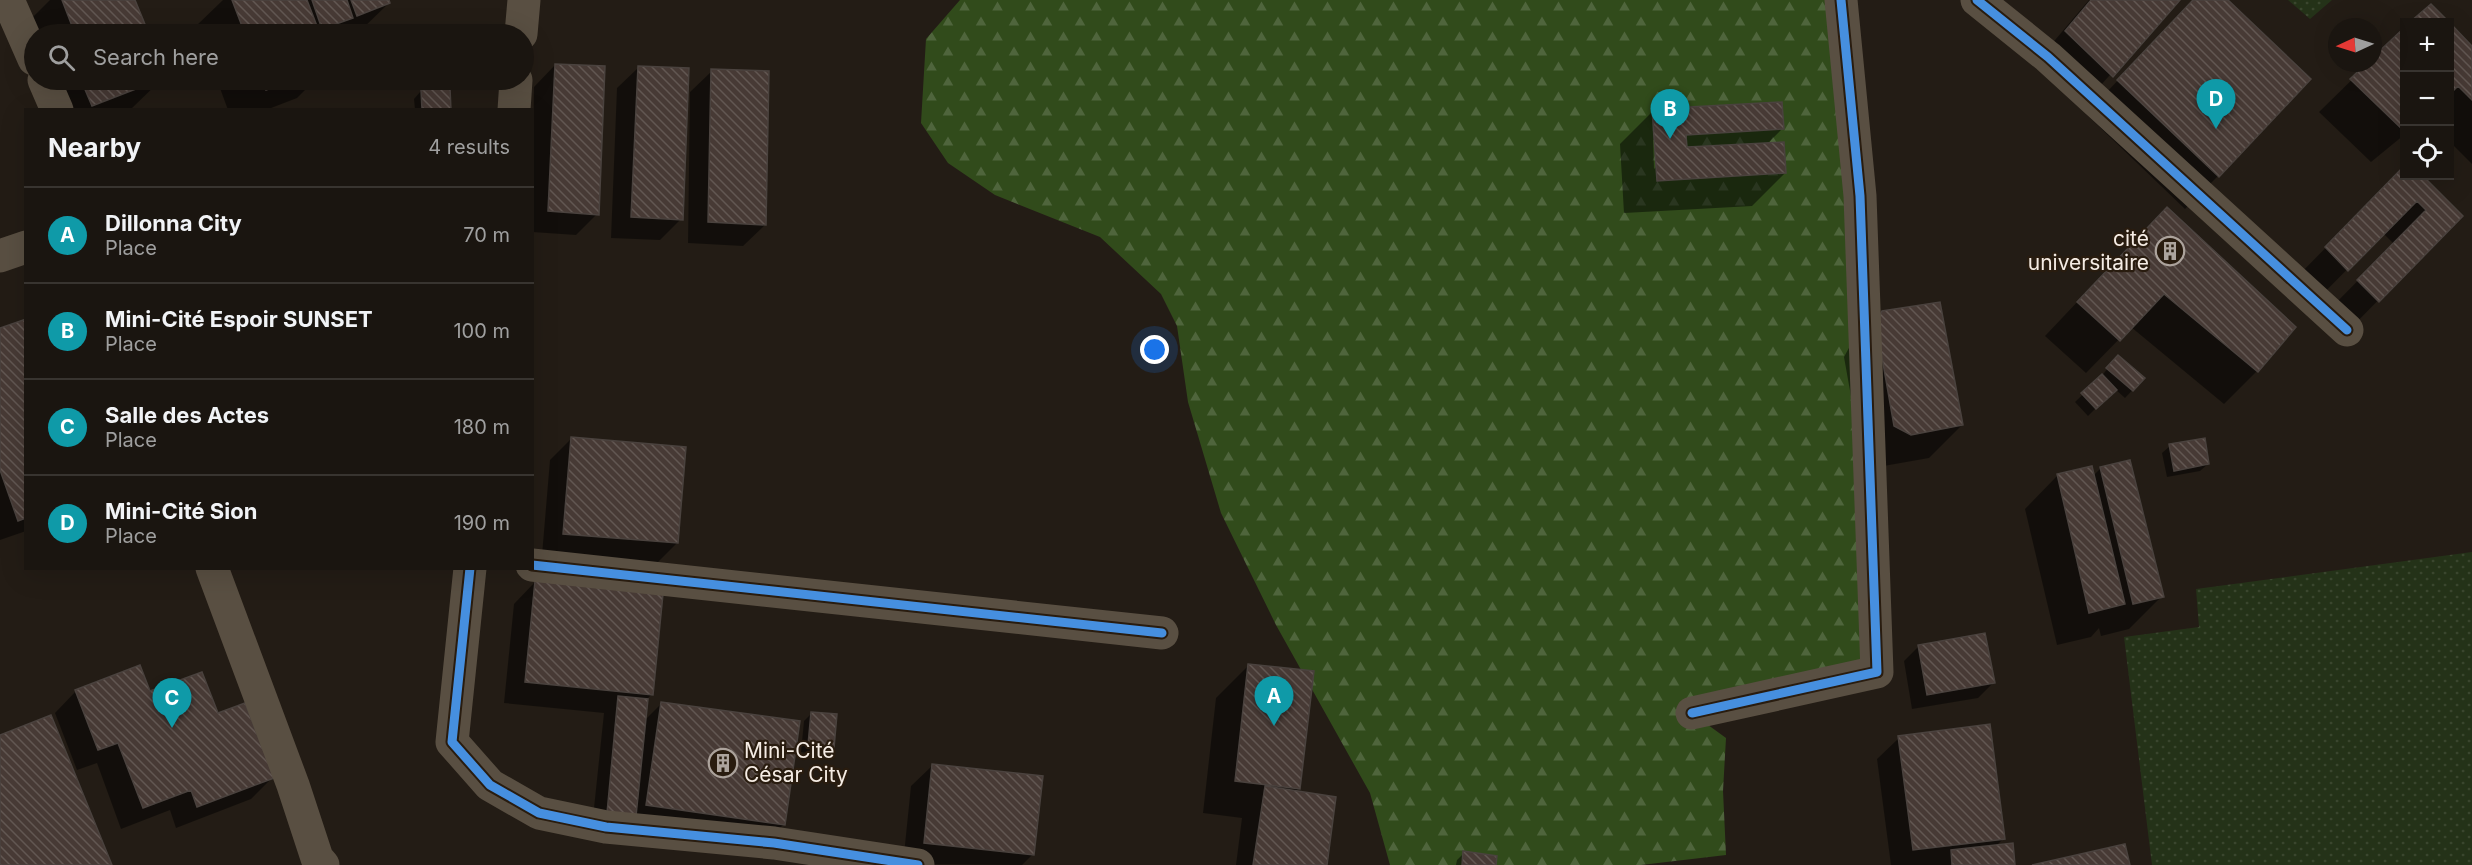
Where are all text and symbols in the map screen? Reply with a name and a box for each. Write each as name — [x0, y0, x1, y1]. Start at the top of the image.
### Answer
north arrow — [2328, 18, 2382, 72]
map controls — [2400, 18, 2454, 180]
button: + — [2400, 18, 2454, 72]
search box — [24, 24, 534, 90]
icon: search — [45, 41, 78, 74]
text: Search here — [93, 44, 219, 70]
button: − — [2400, 72, 2454, 126]
pin: D — [2196, 80, 2236, 129]
pin: B — [1650, 90, 1690, 139]
button: locate — [2400, 126, 2454, 180]
text: Nearby — [48, 132, 141, 163]
text: 4 results — [428, 135, 510, 159]
text: Dillonna City — [105, 210, 242, 236]
text: A — [60, 223, 75, 247]
text: 70 m — [463, 223, 510, 247]
place label: cité universitaire — [2028, 226, 2149, 275]
building icon: cité universitaire — [2154, 235, 2186, 267]
text: Place — [105, 236, 157, 260]
text: Mini-Cité Espoir SUNSET — [105, 306, 373, 332]
text: B — [61, 319, 74, 343]
text: 100 m — [453, 319, 510, 343]
text: Place — [105, 332, 157, 356]
your location — [1140, 335, 1169, 364]
text: Salle des Actes — [105, 402, 269, 428]
text: C — [60, 415, 75, 439]
text: 180 m — [454, 415, 510, 439]
text: Place — [105, 428, 157, 452]
text: Mini-Cité Sion — [105, 498, 257, 524]
text: D — [60, 511, 75, 535]
text: 190 m — [454, 511, 510, 535]
text: Place — [105, 524, 157, 548]
pin: A — [1254, 676, 1294, 726]
pin: C — [152, 678, 192, 728]
place label: Mini-Cité César City — [744, 738, 848, 787]
building icon: Mini-Cité César City — [707, 747, 739, 779]

